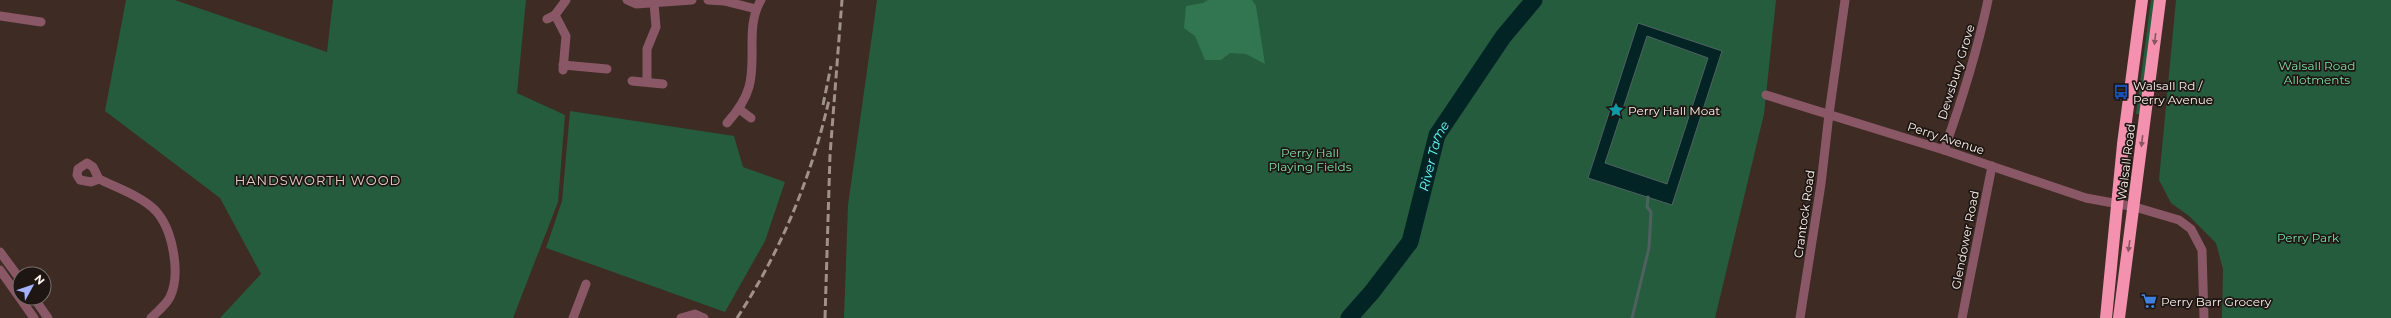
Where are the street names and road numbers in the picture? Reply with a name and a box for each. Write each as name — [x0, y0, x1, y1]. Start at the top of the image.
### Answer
street label: Dewsbury Grove — [1934, 23, 1978, 121]
street label: Perry Avenue — [1906, 118, 1986, 158]
street label: Walsall Road — [2114, 123, 2138, 201]
street label: Crantock Road — [1790, 169, 1818, 259]
street label: Glendower Road — [1948, 189, 1982, 291]

